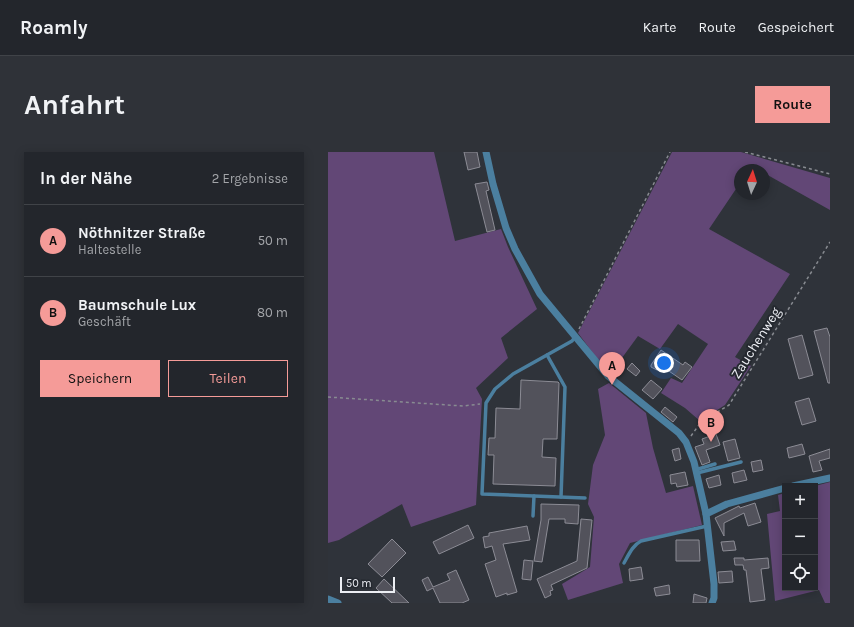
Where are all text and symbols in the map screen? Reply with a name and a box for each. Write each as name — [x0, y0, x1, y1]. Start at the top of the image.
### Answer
text: Roamly — [20, 17, 87, 39]
text: Karte — [643, 19, 677, 36]
text: Route — [699, 19, 736, 36]
text: Gespeichert — [758, 19, 834, 36]
button: Route — [755, 86, 830, 123]
text: Anfahrt — [24, 88, 125, 121]
north arrow — [734, 164, 770, 200]
text: In der Nähe — [40, 168, 132, 188]
text: 2 Ergebnisse — [212, 171, 288, 186]
text: Nöthnitzer Straße — [78, 224, 206, 242]
text: A — [49, 233, 57, 248]
text: 50 m — [258, 233, 288, 248]
text: Haltestelle — [78, 242, 141, 257]
text: Baumschule Lux — [78, 296, 196, 314]
street label: Zauchenweg — [727, 304, 785, 382]
text: B — [49, 305, 57, 320]
text: 80 m — [257, 305, 288, 320]
text: Geschäft — [78, 314, 131, 329]
pin: A — [599, 352, 625, 385]
your location — [654, 353, 674, 373]
button: Speichern — [40, 360, 160, 397]
button: Teilen — [168, 360, 288, 397]
pin: B — [698, 409, 724, 442]
map controls — [782, 483, 818, 591]
button: + — [782, 483, 818, 519]
button: − — [782, 519, 818, 555]
button: locate — [782, 555, 818, 591]
scale bar — [340, 575, 395, 594]
text: 50 m — [346, 577, 372, 590]

